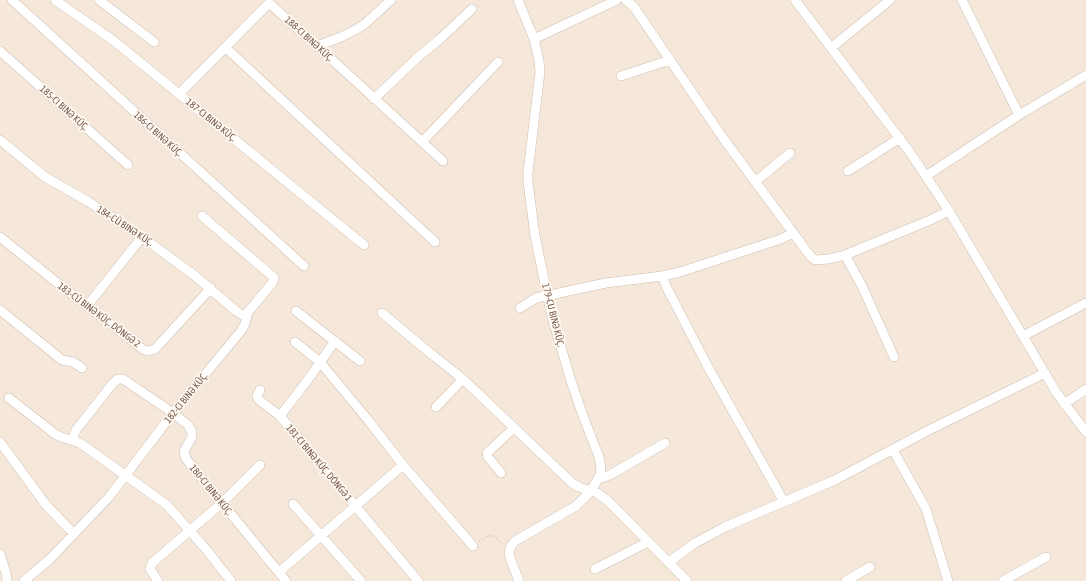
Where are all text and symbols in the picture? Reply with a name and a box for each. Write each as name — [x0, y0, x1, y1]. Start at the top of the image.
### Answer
street label: 188-CI BINƏ KÜÇ. — [282, 14, 336, 64]
street label: 185-CI BINƏ KÜÇ. — [37, 83, 91, 133]
street label: 187-CI BINƏ KÜÇ. — [183, 96, 239, 144]
street label: 186-CI BINƏ KÜÇ. — [131, 109, 185, 159]
street label: 184-CÜ BINƏ KÜÇ. — [94, 203, 156, 249]
street label: 183-CÜ BINƏ KÜÇ. DÖNGƏ 2 — [55, 280, 143, 350]
street label: 179-CU BINƏ KÜÇ. — [539, 282, 567, 348]
street label: 182-CI BINƏ KÜÇ. — [162, 370, 210, 426]
street label: 181-CI BINƏ KÜÇ. DÖNGƏ 1 — [283, 422, 355, 504]
street label: 180-CI BINƏ KÜÇ. — [187, 462, 235, 518]

